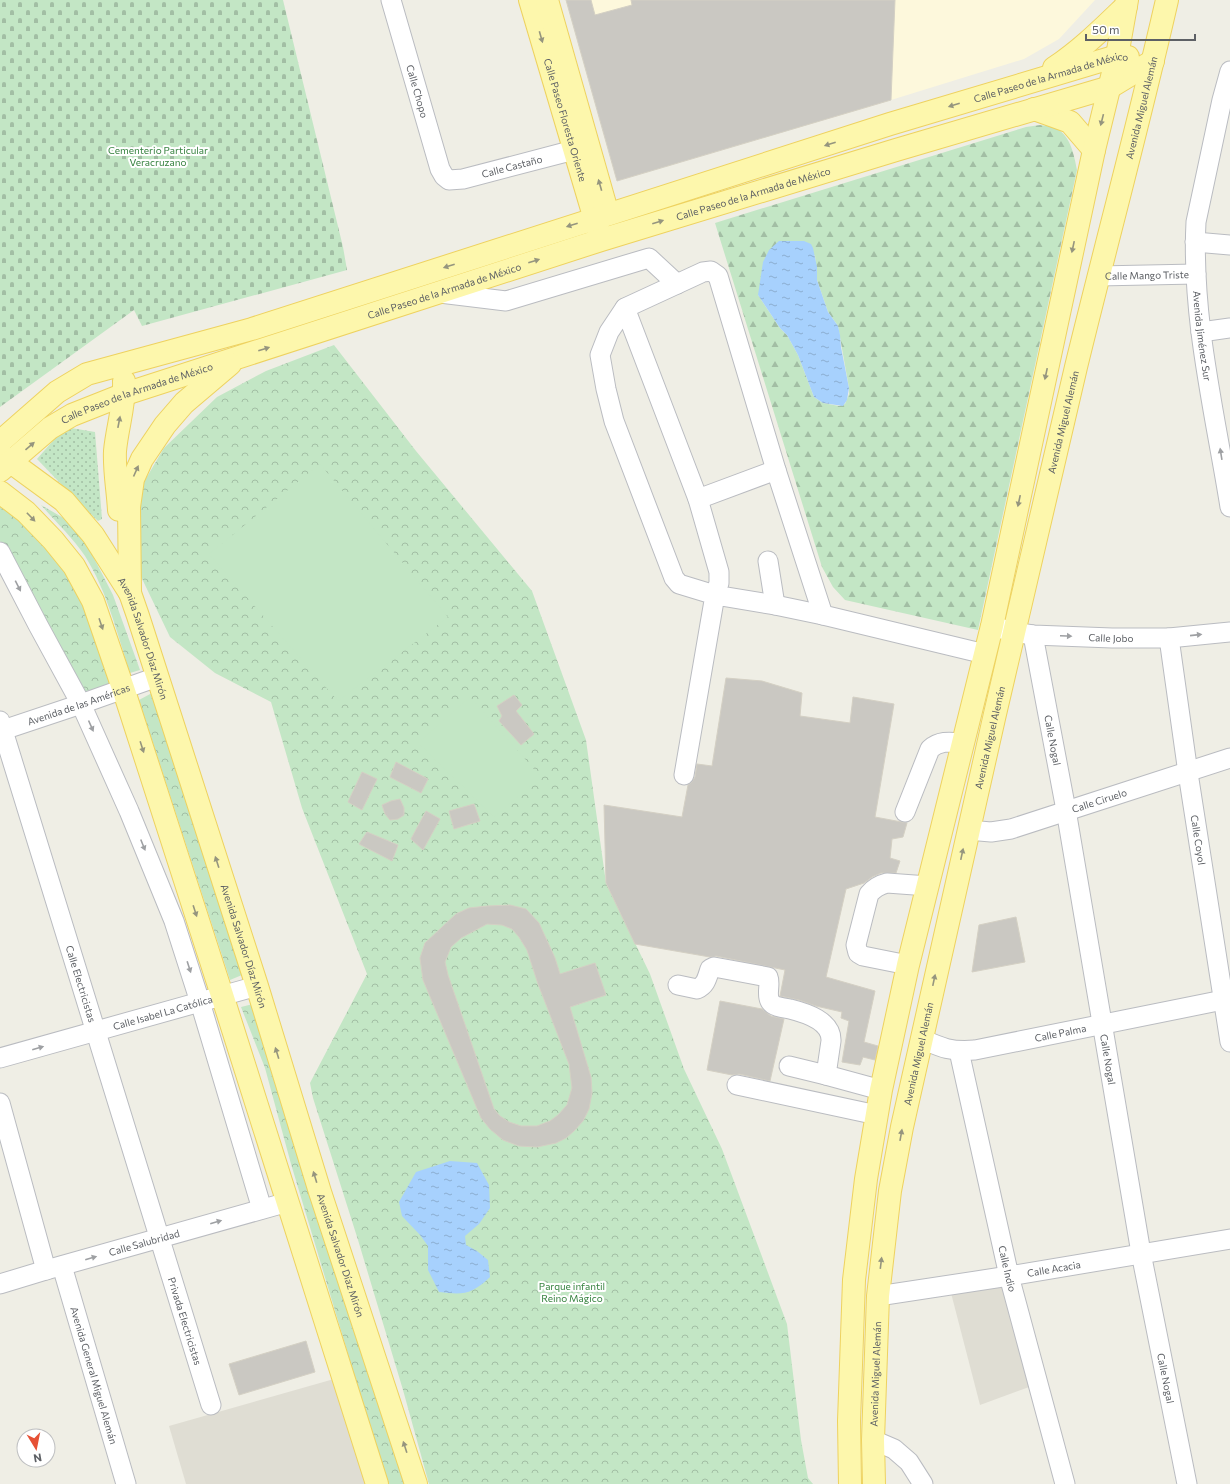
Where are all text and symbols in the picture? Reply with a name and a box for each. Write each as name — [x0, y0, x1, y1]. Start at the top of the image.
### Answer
scale bar — [1086, 16, 1195, 42]
text: 50 m — [1092, 22, 1120, 36]
one-way arrow — [538, 32, 544, 44]
street label: Calle Paseo de la Armada de México — [972, 50, 1129, 105]
street label: Avenida Miguel Alemán — [1123, 55, 1160, 160]
street label: Calle Paseo Floresta Oriente — [542, 57, 589, 183]
street label: Calle Chopo — [404, 63, 431, 119]
one-way arrow — [947, 102, 959, 108]
one-way arrow — [1098, 114, 1104, 126]
one-way arrow — [823, 141, 835, 147]
park label: Cementerio Particular Veracruzano — [108, 144, 208, 168]
street label: Calle Castaño — [480, 153, 543, 180]
street label: Calle Paseo de la Armada de México — [675, 164, 832, 223]
one-way arrow — [597, 179, 603, 191]
one-way arrow — [653, 219, 665, 225]
one-way arrow — [566, 223, 578, 229]
one-way arrow — [1070, 241, 1076, 253]
one-way arrow — [529, 258, 541, 264]
street label: Calle Paseo de la Armada de México — [366, 260, 523, 321]
one-way arrow — [443, 263, 455, 269]
street label: Calle Mango Triste — [1105, 268, 1189, 282]
street label: Avenida Jiménez Sur — [1191, 290, 1214, 382]
one-way arrow — [259, 346, 271, 352]
street label: Calle Paseo de la Armada de México — [59, 360, 214, 426]
one-way arrow — [1043, 368, 1049, 380]
street label: Avenida Miguel Alemán — [1045, 369, 1081, 475]
one-way arrow — [116, 416, 122, 428]
one-way arrow — [24, 442, 35, 451]
one-way arrow — [1218, 448, 1224, 460]
one-way arrow — [134, 465, 140, 477]
one-way arrow — [1015, 495, 1021, 507]
one-way arrow — [26, 512, 35, 522]
street label: Avenida Salvador Díaz Mirón — [115, 575, 170, 701]
one-way arrow — [15, 581, 21, 592]
one-way arrow — [98, 619, 104, 631]
street label: Calle Jobo — [1088, 631, 1133, 644]
one-way arrow — [1189, 632, 1202, 639]
one-way arrow — [1060, 633, 1073, 639]
street label: Avenida de las Américas — [26, 681, 132, 727]
street label: Avenida Miguel Alemán — [972, 685, 1007, 790]
street label: Calle Nogal — [1042, 714, 1063, 766]
one-way arrow — [88, 721, 94, 732]
one-way arrow — [139, 742, 145, 754]
street label: Calle Ciruelo — [1070, 786, 1128, 815]
street label: Calle Coyol — [1189, 814, 1208, 866]
one-way arrow — [141, 840, 147, 852]
one-way arrow — [960, 847, 966, 860]
one-way arrow — [214, 856, 220, 868]
street label: Avenida Salvador Díaz Mirón — [219, 883, 269, 1010]
one-way arrow — [192, 905, 198, 917]
street label: Calle Electricistas — [64, 944, 99, 1024]
one-way arrow — [186, 961, 192, 973]
one-way arrow — [932, 974, 938, 987]
street label: Calle Isabel La Católica — [112, 993, 214, 1032]
street label: Avenida Miguel Alemán — [901, 1001, 936, 1106]
street label: Calle Palma — [1033, 1022, 1087, 1044]
street label: Calle Nogal — [1098, 1033, 1118, 1086]
one-way arrow — [32, 1045, 44, 1051]
one-way arrow — [274, 1047, 280, 1059]
one-way arrow — [898, 1129, 904, 1141]
one-way arrow — [312, 1171, 318, 1183]
street label: Avenida Salvador Díaz Mirón — [315, 1192, 367, 1319]
one-way arrow — [211, 1219, 223, 1225]
street label: Calle Salubridad — [107, 1227, 181, 1258]
street label: Calle Indio — [996, 1244, 1019, 1293]
one-way arrow — [85, 1254, 97, 1260]
one-way arrow — [878, 1257, 885, 1269]
street label: Calle Acacia — [1026, 1258, 1081, 1279]
street label: Privada Electricistas — [166, 1276, 204, 1367]
park label: Parque infantil Reino Mágico — [539, 1280, 605, 1304]
street label: Avenida General Miguel Alemán — [68, 1305, 120, 1445]
street label: Avenida Miguel Alemán — [867, 1321, 883, 1427]
street label: Calle Nogal — [1155, 1352, 1177, 1404]
north arrow — [16, 1428, 56, 1468]
one-way arrow — [401, 1441, 407, 1453]
text: N — [33, 1451, 43, 1465]

